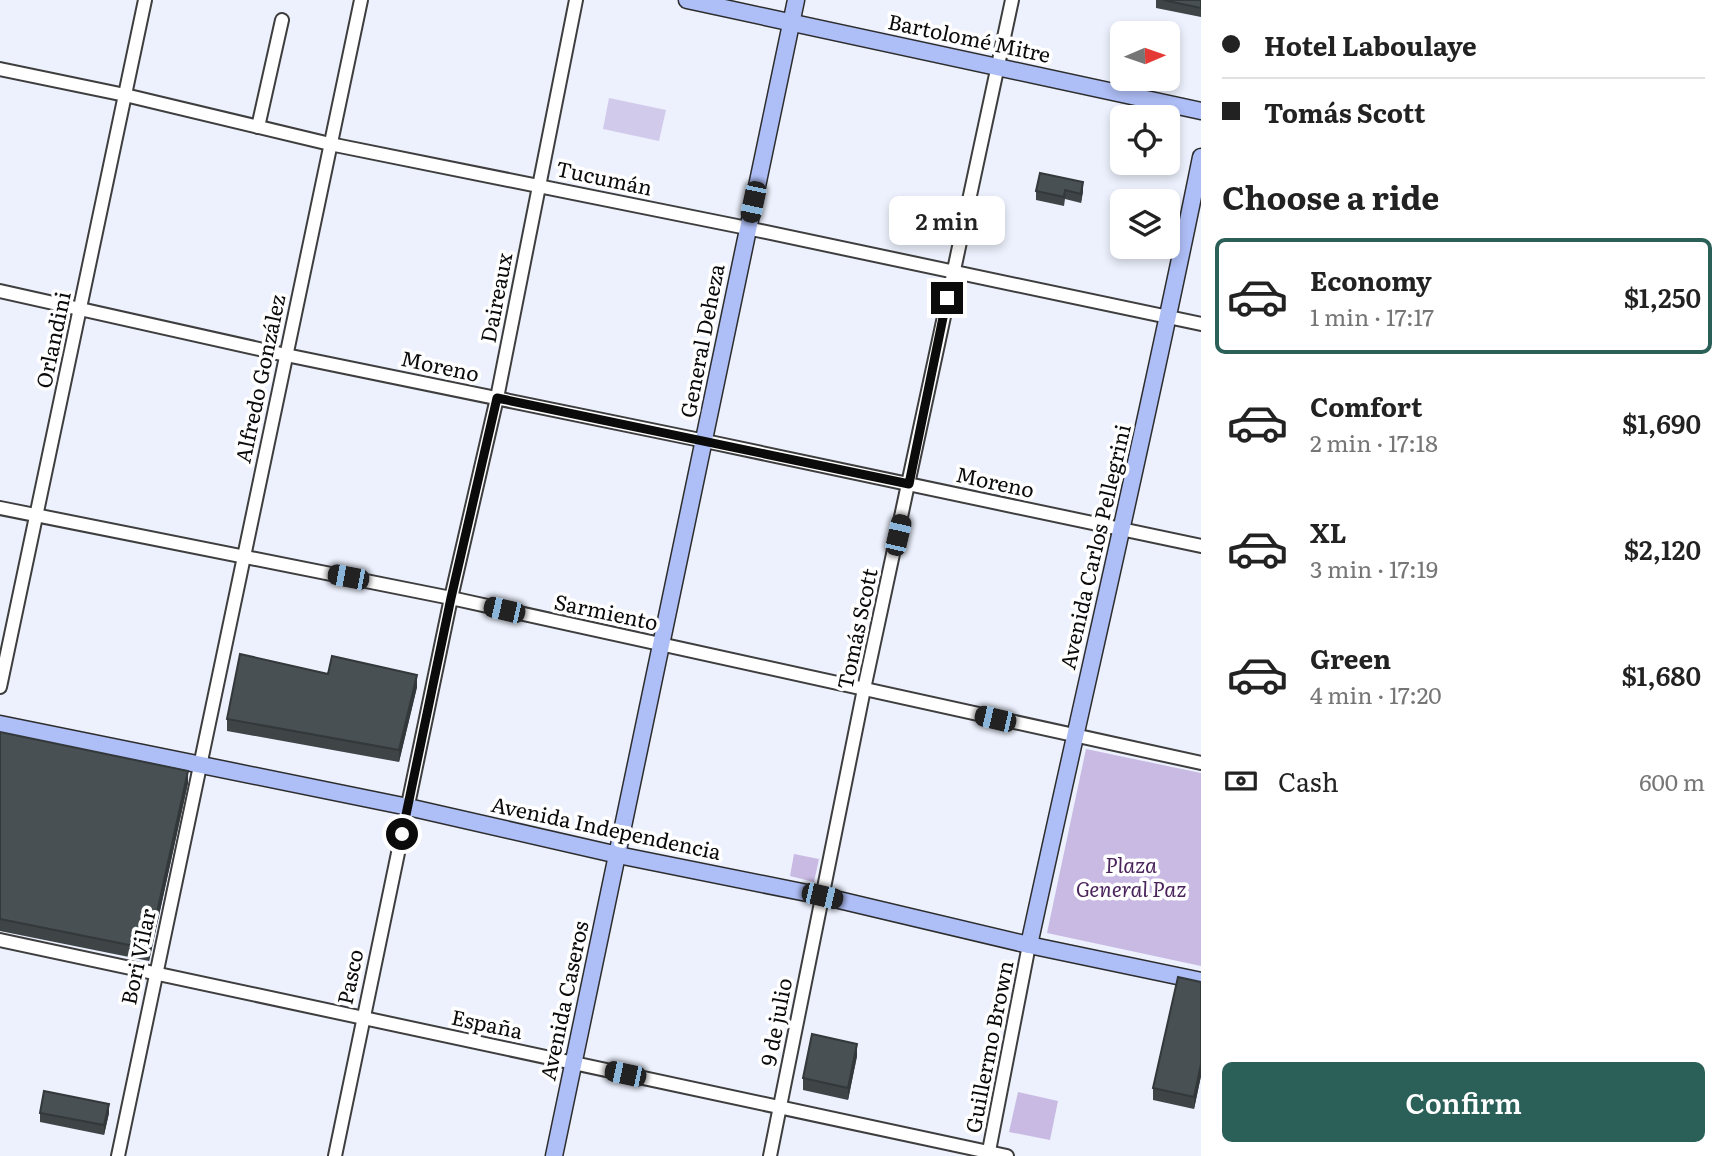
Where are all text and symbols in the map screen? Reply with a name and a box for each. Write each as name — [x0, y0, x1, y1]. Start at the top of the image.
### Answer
street label: Bartolomé Mitre — [885, 4, 1054, 69]
north arrow — [1110, 21, 1180, 91]
map controls — [1110, 21, 1180, 259]
text: Hotel Laboulaye — [1264, 25, 1477, 64]
text: Tomás Scott — [1264, 92, 1425, 131]
button: locate — [1110, 105, 1180, 175]
street label: Tucumán — [554, 151, 656, 202]
text: Choose a ride — [1222, 172, 1439, 220]
car — [739, 179, 768, 225]
button: layers — [1110, 189, 1180, 259]
callout: 2 min — [889, 196, 1005, 246]
text: 2 min — [915, 203, 979, 237]
street label: Daireaux — [471, 250, 518, 345]
street label: General Deheza — [670, 260, 731, 420]
text: Economy — [1310, 260, 1432, 299]
icon: car — [1226, 265, 1289, 328]
text: $1,250 — [1624, 277, 1701, 316]
route end — [931, 282, 963, 314]
street label: Orlandini — [26, 288, 77, 391]
street label: Alfredo González — [226, 291, 292, 466]
text: 1 min · 17:17 — [1310, 299, 1434, 333]
street label: Moreno — [399, 341, 482, 388]
text: Comfort — [1310, 386, 1422, 425]
icon: car — [1226, 391, 1289, 454]
text: $1,690 — [1622, 403, 1701, 442]
street label: Avenida Carlos Pellegrini — [1050, 421, 1137, 672]
text: 2 min · 17:18 — [1310, 425, 1438, 459]
street label: Moreno — [954, 457, 1037, 504]
car — [884, 512, 913, 558]
text: XL — [1310, 512, 1347, 551]
icon: car — [1226, 517, 1289, 580]
text: $2,120 — [1624, 529, 1701, 568]
text: 3 min · 17:19 — [1310, 551, 1438, 585]
car — [326, 563, 371, 591]
street label: Tomás Scott — [828, 565, 884, 692]
street label: Sarmiento — [552, 584, 661, 637]
car — [482, 595, 527, 625]
text: Green — [1310, 638, 1391, 677]
icon: car — [1226, 643, 1289, 706]
text: $1,680 — [1622, 655, 1701, 694]
text: 4 min · 17:20 — [1310, 677, 1442, 711]
car — [973, 704, 1018, 734]
text: Cash — [1278, 761, 1339, 800]
icon: cash — [1222, 762, 1260, 800]
text: 600 m — [1639, 764, 1705, 798]
street label: Avenida Independencia — [489, 787, 725, 866]
route start — [386, 818, 418, 850]
park label: Plaza General Paz — [1076, 848, 1186, 903]
car — [800, 881, 845, 911]
street label: Bori Vilar — [111, 906, 162, 1007]
street label: Avenida Caseros — [531, 918, 595, 1083]
street label: Pasco — [328, 946, 370, 1007]
street label: Guillermo Brown — [956, 958, 1019, 1135]
street label: 9 de julio — [751, 975, 798, 1068]
street label: España — [449, 1000, 527, 1045]
car — [603, 1059, 648, 1089]
button: Confirm — [1222, 1062, 1705, 1142]

